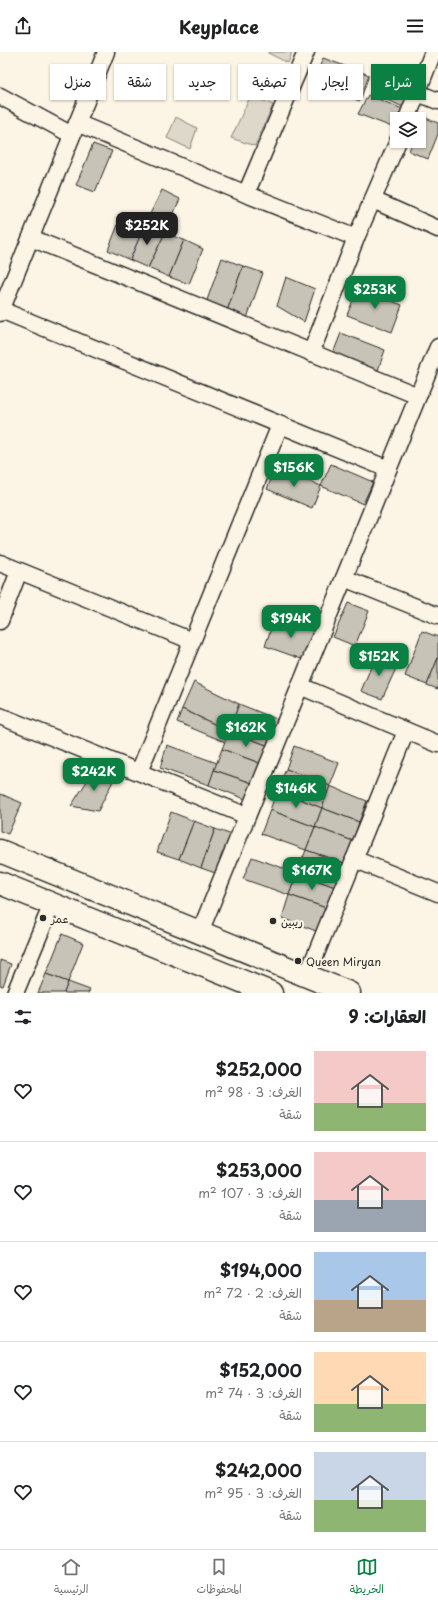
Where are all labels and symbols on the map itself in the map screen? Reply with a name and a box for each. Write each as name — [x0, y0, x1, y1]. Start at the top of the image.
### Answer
pin: $252K — [119, 212, 175, 246]
pin: $253K — [347, 276, 403, 310]
pin: $156K — [266, 454, 322, 488]
pin: $194K — [263, 605, 319, 639]
pin: $152K — [351, 643, 407, 677]
pin: $162K — [218, 714, 274, 748]
pin: $242K — [66, 758, 122, 792]
pin: $146K — [268, 775, 324, 809]
pin: $167K — [284, 857, 340, 891]
place label: عمر — [50, 910, 68, 927]
marker: عمر — [38, 913, 48, 923]
place label: ريبين — [281, 913, 303, 930]
marker: ريبين — [268, 916, 278, 926]
place label: Queen Miryan — [306, 953, 381, 970]
marker: Queen Miryan — [293, 956, 303, 966]

